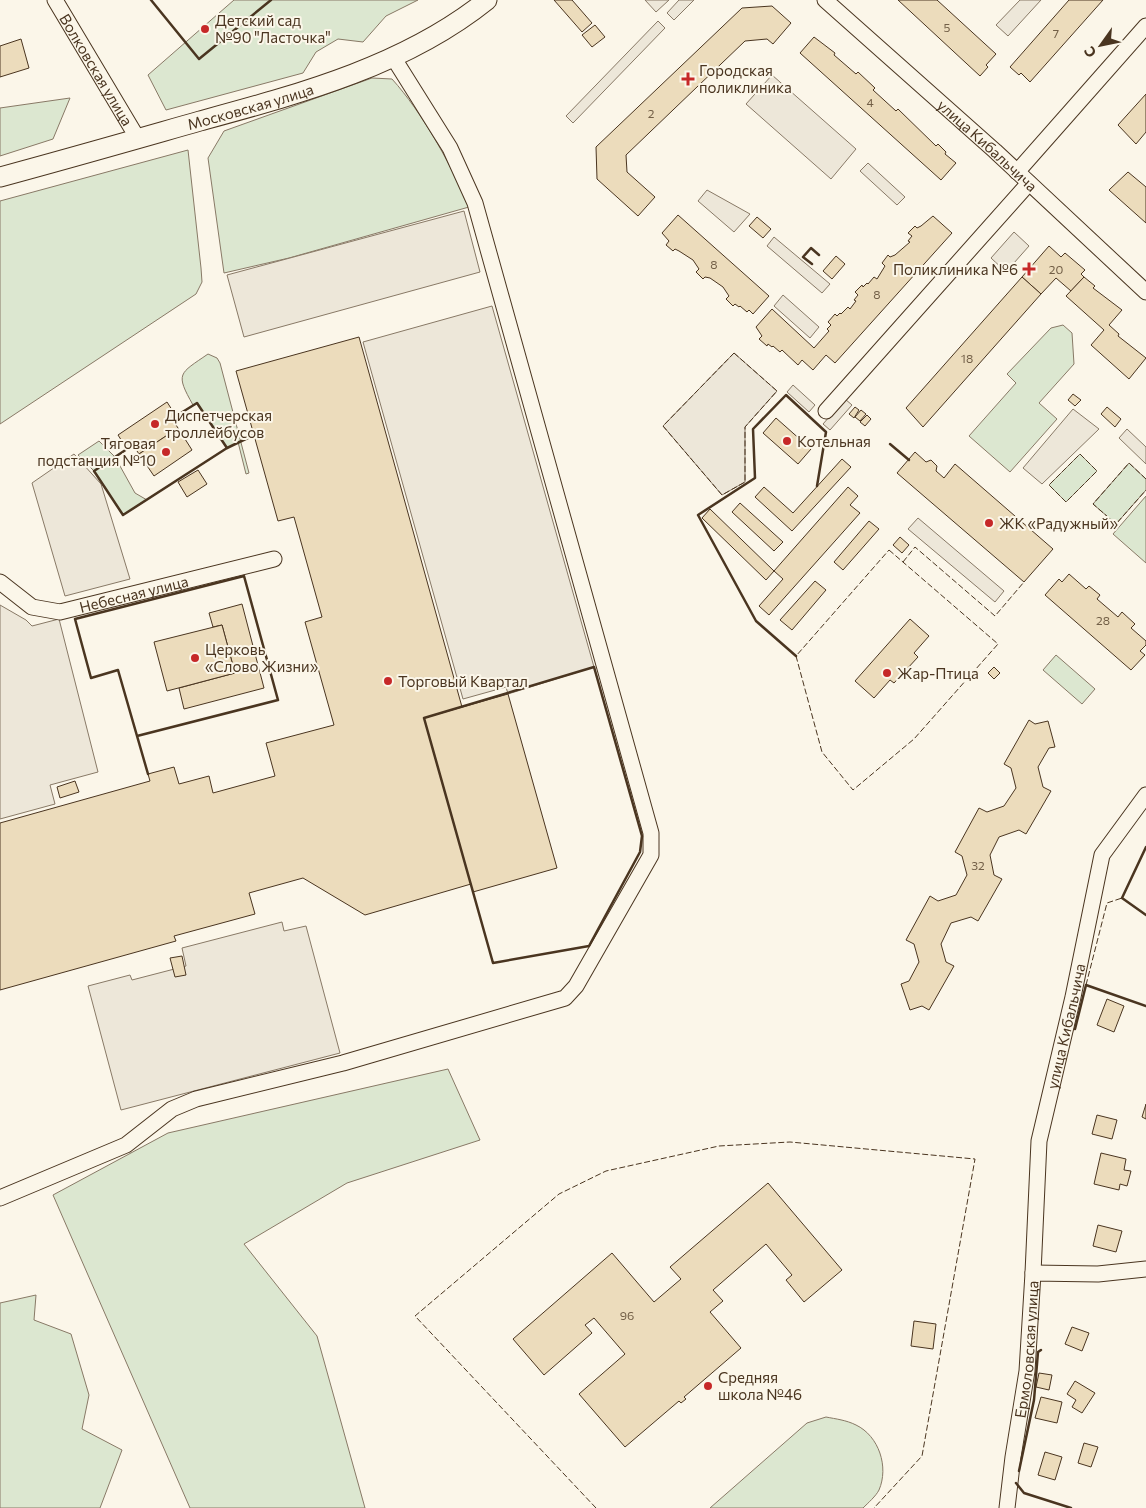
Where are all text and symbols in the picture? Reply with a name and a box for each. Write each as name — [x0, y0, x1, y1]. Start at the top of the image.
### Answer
street label: Волковская улица — [56, 10, 137, 129]
place label: Детский сад №90 "Ласточка" — [215, 11, 331, 46]
house number: 5 — [944, 20, 951, 34]
north arrow — [1076, 20, 1126, 70]
marker: Детский сад №90 "Ласточка" — [199, 23, 211, 35]
house number: 7 — [1053, 26, 1059, 40]
text: С — [1080, 44, 1099, 61]
place label: Городская поликлиника — [699, 61, 792, 96]
marker: Городская поликлиника — [681, 72, 695, 86]
street label: Московская улица — [185, 80, 316, 133]
house number: 4 — [866, 95, 874, 109]
street label: улица Кибальчича — [934, 95, 1041, 195]
house number: 2 — [648, 106, 655, 120]
house number: 8 — [710, 257, 718, 271]
place label: Поликлиника №6 — [893, 260, 1018, 278]
marker: Поликлиника №6 — [1022, 262, 1036, 276]
house number: 20 — [1049, 262, 1063, 276]
house number: 8 — [873, 287, 881, 301]
house number: 18 — [961, 351, 973, 365]
place label: Диспетчерская троллейбусов — [165, 406, 272, 441]
marker: Диспетчерская троллейбусов — [149, 418, 161, 430]
place label: Котельная — [797, 432, 871, 450]
place label: Тяговая подстанция №10 — [37, 434, 156, 469]
marker: Котельная — [781, 435, 793, 447]
marker: Тяговая подстанция №10 — [160, 446, 172, 458]
place label: ЖК «Радужный» — [999, 514, 1118, 532]
marker: ЖК «Радужный» — [983, 517, 995, 529]
street label: Небесная улица — [77, 572, 190, 616]
house number: 28 — [1096, 613, 1110, 627]
place label: Церковь «Слово Жизни» — [205, 640, 319, 675]
marker: Церковь «Слово Жизни» — [189, 652, 201, 664]
place label: Жар-Птица — [897, 664, 979, 682]
marker: Жар-Птица — [881, 667, 893, 679]
place label: Торговый Квартал — [398, 672, 528, 690]
marker: Торговый Квартал — [382, 675, 394, 687]
house number: 32 — [971, 858, 985, 872]
street label: улица Кибальчича — [1043, 962, 1089, 1091]
street label: Ермоловская улица — [1010, 1280, 1042, 1419]
house number: 96 — [620, 1308, 634, 1322]
place label: Средняя школа №46 — [718, 1368, 802, 1403]
marker: Средняя школа №46 — [702, 1380, 714, 1392]

